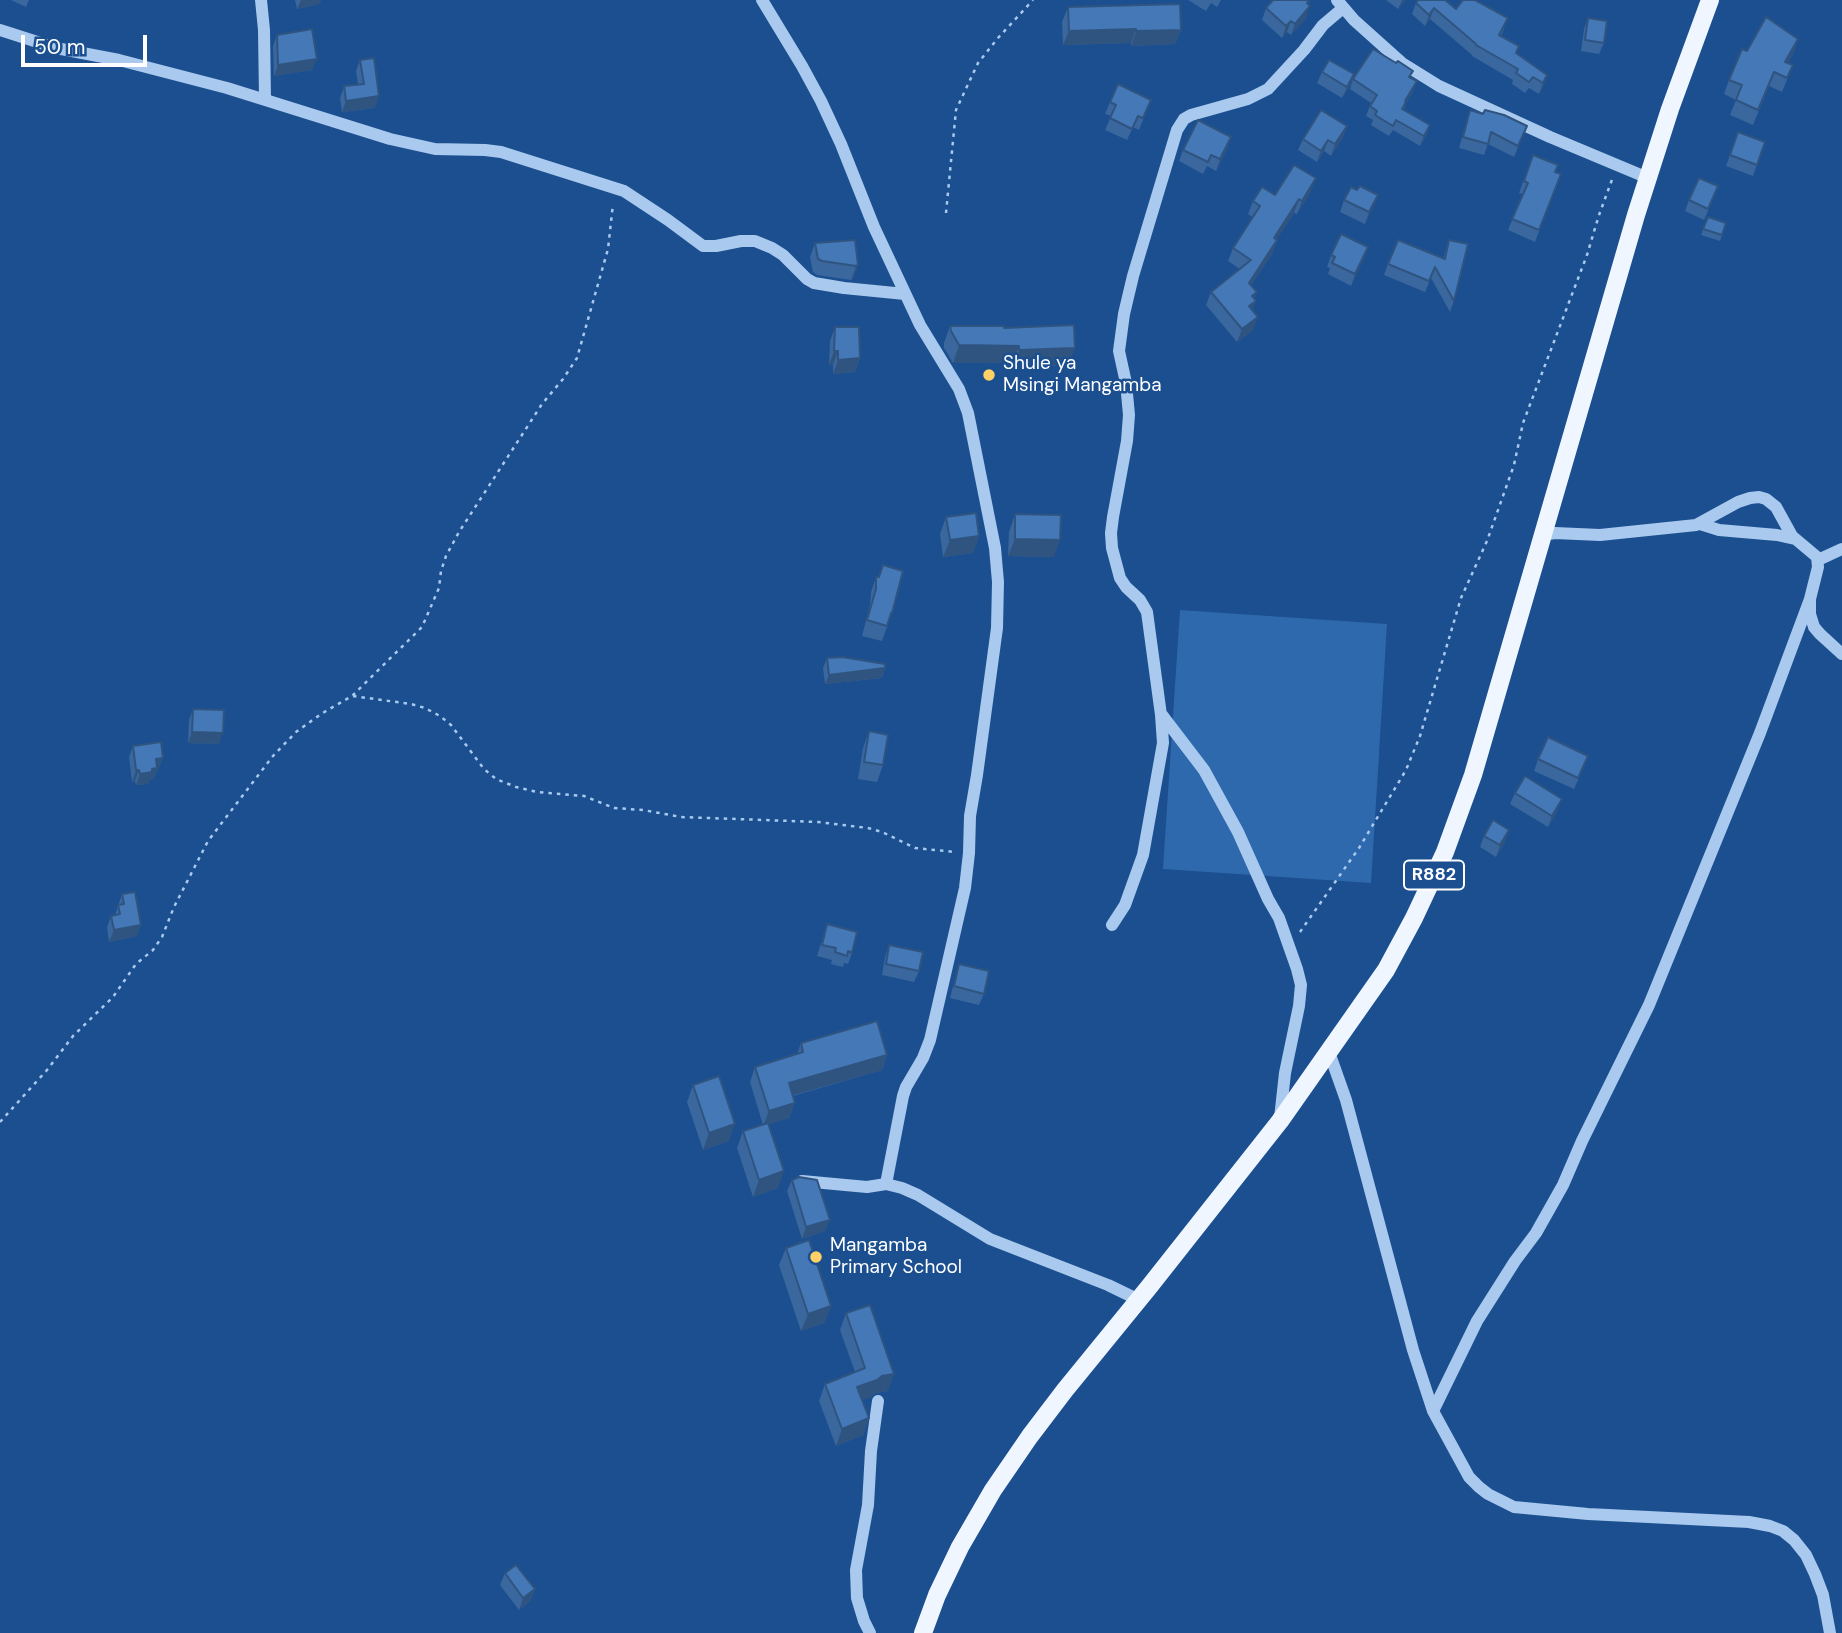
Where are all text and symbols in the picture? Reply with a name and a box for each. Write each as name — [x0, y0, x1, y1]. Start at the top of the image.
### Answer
scale bar — [24, 21, 150, 65]
text: 50 m — [34, 33, 85, 61]
place label: Shule ya Msingi Mangamba — [1003, 353, 1162, 397]
marker: Shule ya Msingi Mangamba — [981, 367, 997, 383]
road number: R882 — [1404, 860, 1464, 890]
place label: Mangamba Primary School — [830, 1235, 962, 1279]
marker: Mangamba Primary School — [808, 1249, 824, 1265]

